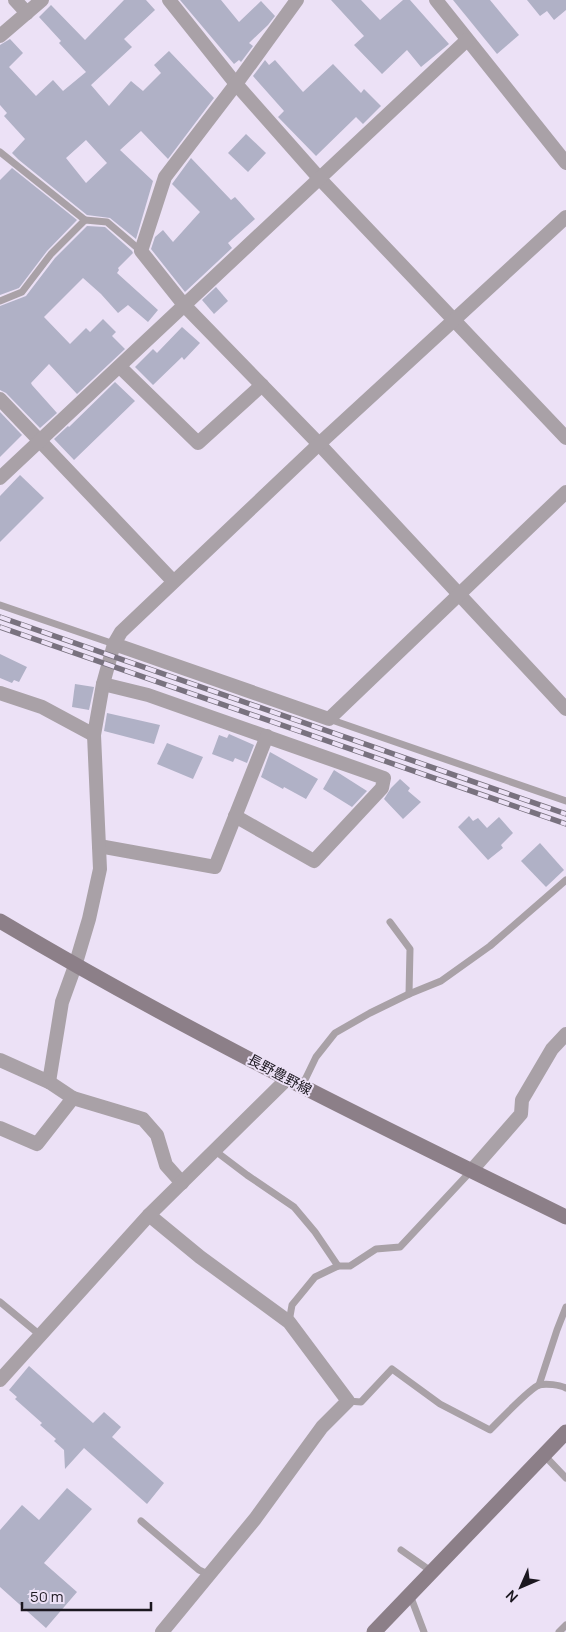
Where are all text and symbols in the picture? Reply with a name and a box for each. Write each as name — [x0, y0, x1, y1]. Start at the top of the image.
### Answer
street label: 長野豊野線 — [245, 1049, 315, 1099]
north arrow — [496, 1562, 546, 1612]
scale bar — [22, 1580, 151, 1612]
text: 50 m — [30, 1586, 64, 1607]
text: N — [501, 1586, 522, 1607]

